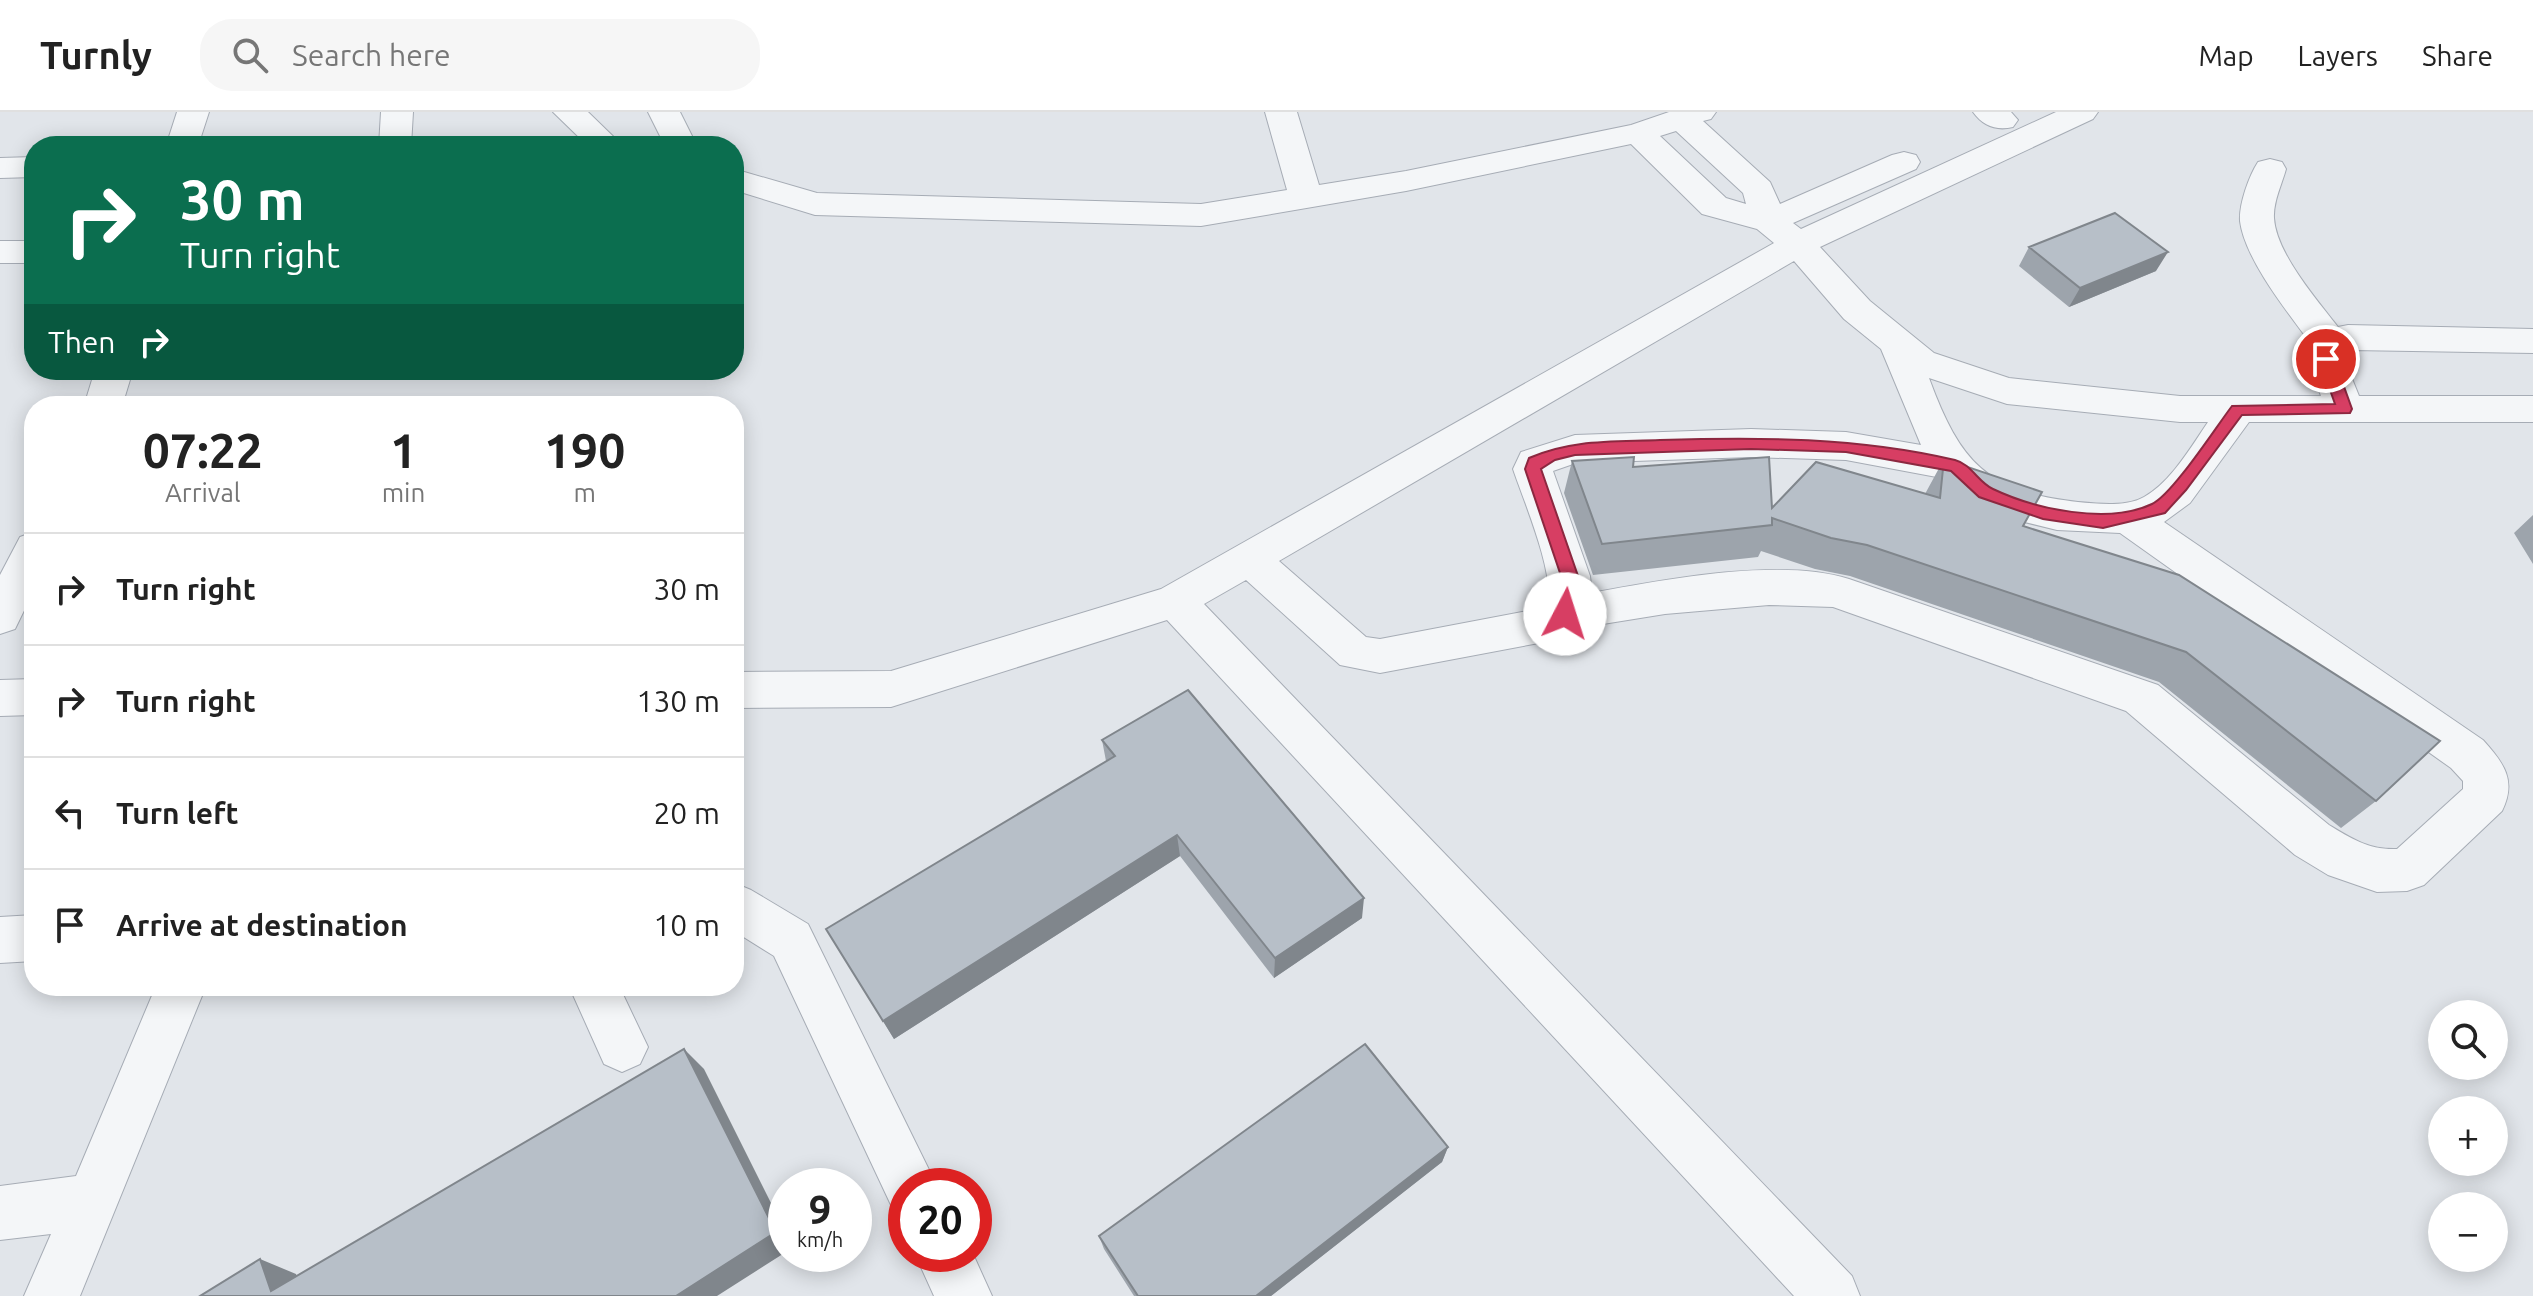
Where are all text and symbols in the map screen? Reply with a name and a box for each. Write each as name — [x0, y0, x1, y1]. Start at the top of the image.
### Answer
search box — [200, 19, 760, 91]
icon: search — [228, 33, 272, 77]
text: Turnly — [40, 34, 152, 76]
text: Search here — [292, 38, 451, 72]
text: Map — [2198, 40, 2254, 71]
text: Layers — [2298, 40, 2378, 71]
text: Share — [2422, 40, 2493, 71]
icon: right — [48, 168, 152, 272]
text: 30 m — [180, 168, 305, 231]
text: Turn right — [180, 234, 340, 275]
icon: right — [132, 320, 176, 364]
text: Then — [48, 325, 116, 359]
pin — [2292, 325, 2360, 393]
icon: arrive — [2304, 337, 2348, 381]
text: 07:22 — [143, 423, 263, 477]
text: 1 — [390, 423, 417, 477]
text: 190 — [544, 423, 625, 477]
text: Arrival — [165, 478, 241, 507]
text: min — [382, 478, 425, 507]
text: m — [573, 478, 596, 507]
icon: right — [48, 567, 92, 611]
text: Turn right — [116, 572, 256, 606]
text: 30 m — [653, 572, 720, 606]
position arrow — [1523, 572, 1607, 656]
icon: right — [48, 679, 92, 723]
text: Turn right — [116, 684, 256, 718]
text: 130 m — [636, 684, 720, 718]
icon: left — [48, 791, 92, 835]
text: Turn left — [116, 796, 238, 830]
text: 20 m — [653, 796, 720, 830]
icon: arrive — [48, 903, 92, 947]
text: Arrive at destination — [116, 908, 408, 942]
text: 10 m — [653, 908, 720, 942]
map controls — [2428, 1000, 2508, 1272]
button: search — [2428, 1000, 2508, 1080]
button: + — [2428, 1096, 2508, 1176]
speed limit sign: 20 — [888, 1168, 992, 1272]
text: 9 — [809, 1187, 831, 1232]
button: − — [2428, 1192, 2508, 1272]
text: km/h — [797, 1228, 843, 1251]

